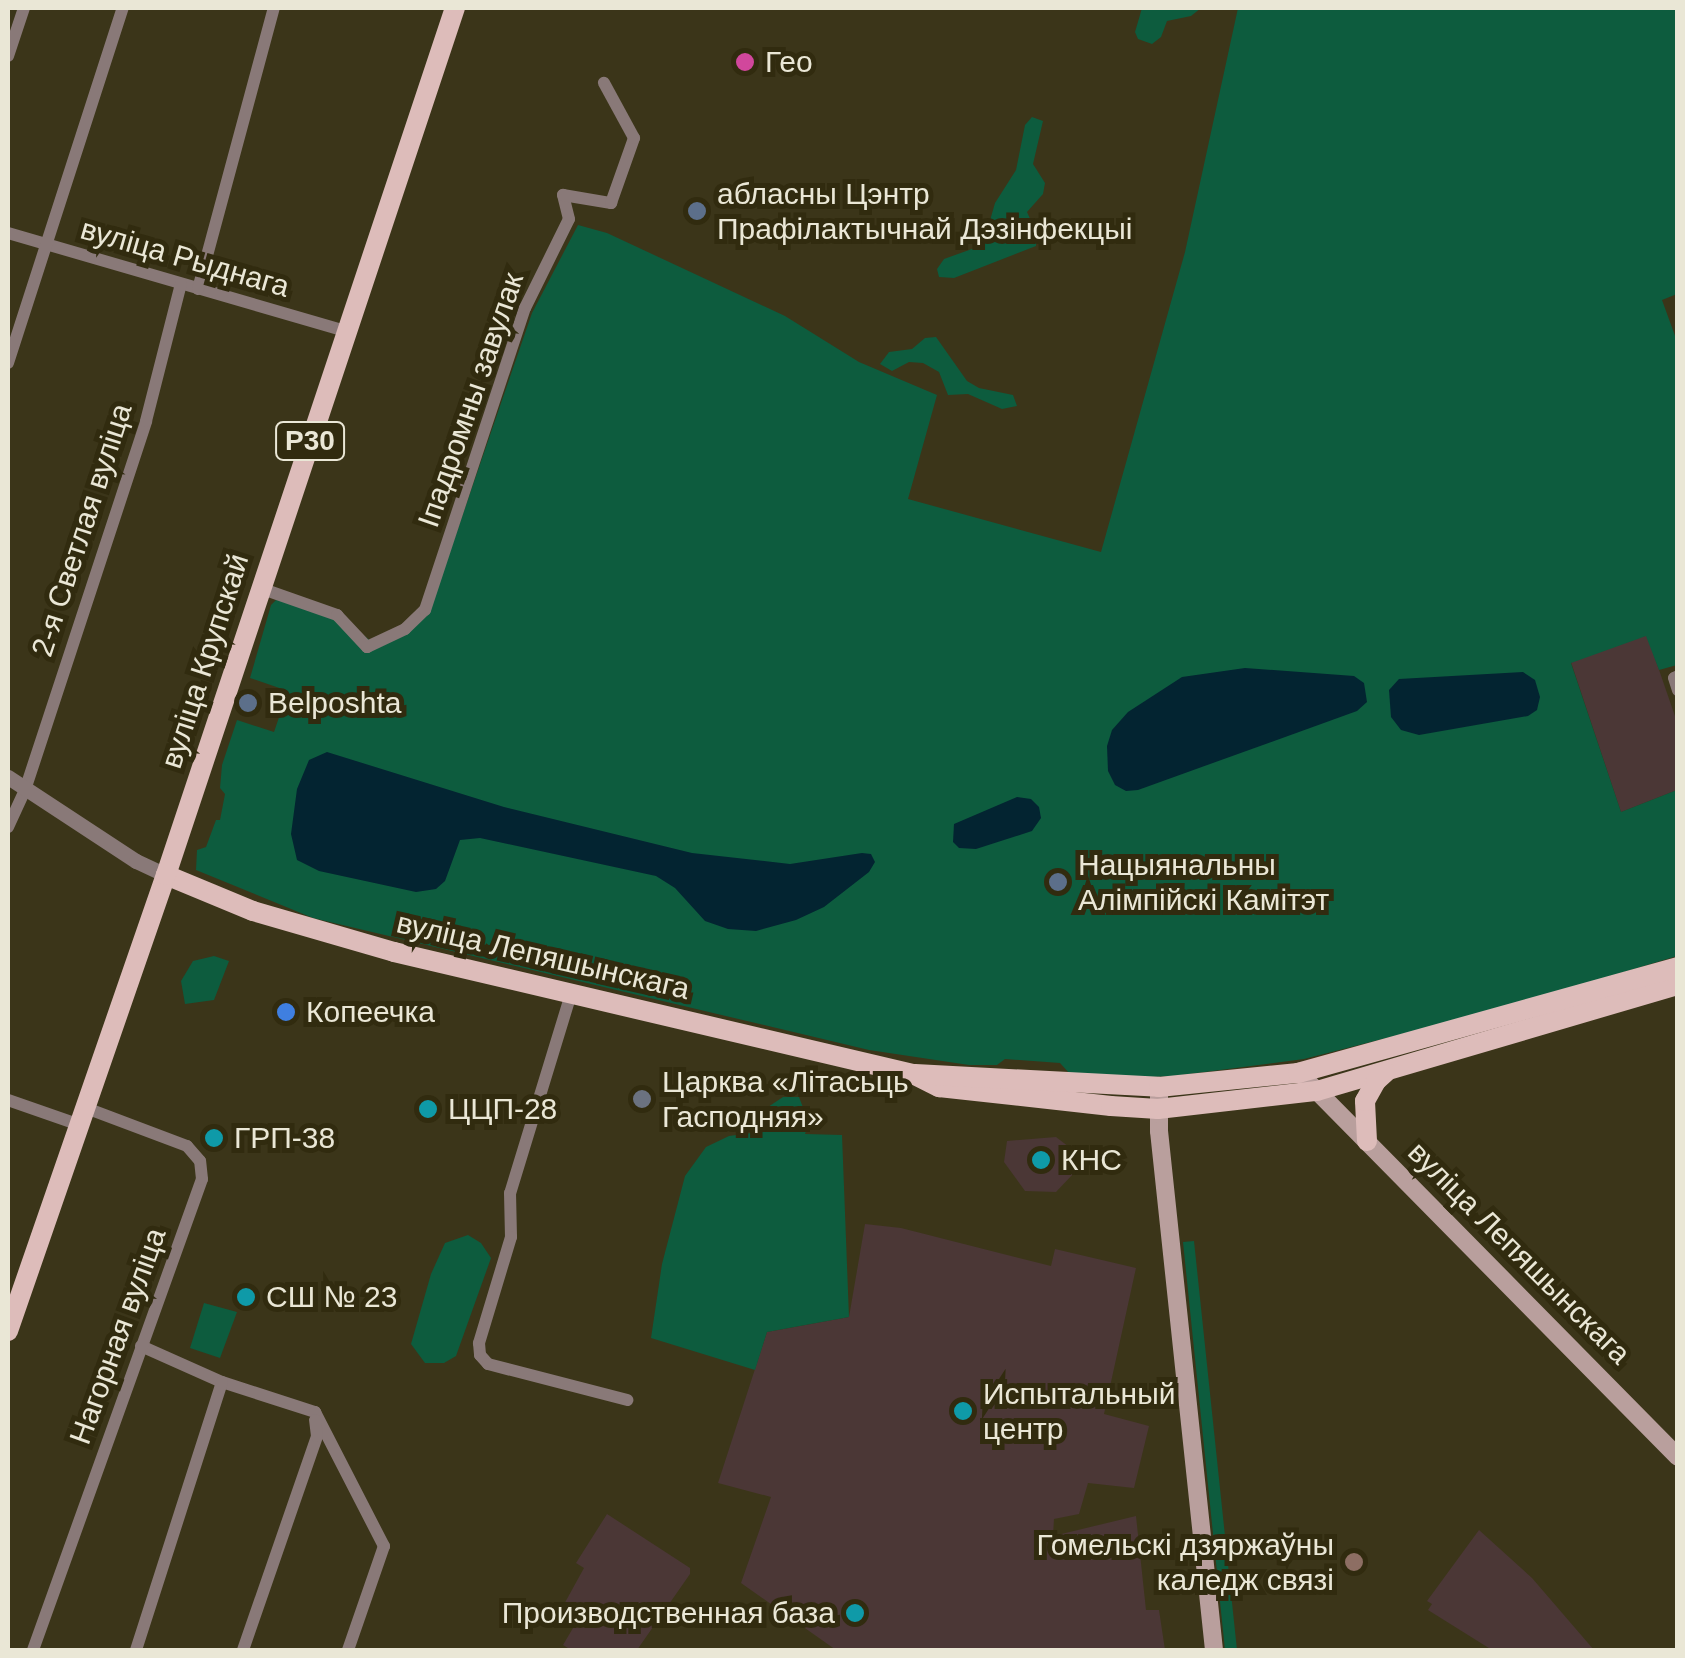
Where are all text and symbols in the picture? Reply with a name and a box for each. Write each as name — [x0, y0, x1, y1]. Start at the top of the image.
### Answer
place label: Гео — [765, 44, 813, 80]
marker: Гео — [734, 51, 756, 73]
place label: абласны Цэнтр Прафілактычнай Дэзінфекцыі — [717, 176, 1132, 246]
marker: абласны Цэнтр Прафілактычнай Дэзінфекцыі — [686, 200, 708, 222]
street label: вуліца Рыднага — [77, 211, 293, 305]
street label: Іпадромны завулак — [411, 268, 531, 532]
street label: 2-я Светлая вуліца — [24, 399, 140, 661]
road number: Р30 — [275, 418, 345, 464]
street label: вуліца Крупскай — [153, 549, 257, 773]
place label: Belposhta — [268, 685, 401, 721]
marker: Belposhta — [237, 692, 259, 714]
place label: Нацыянальны Алімпійскі Камітэт — [1078, 847, 1329, 918]
marker: Нацыянальны Алімпійскі Камітэт — [1047, 871, 1069, 893]
street label: вуліца Лепяшынскага — [393, 905, 693, 1007]
place label: Копеечка — [306, 994, 435, 1030]
marker: Копеечка — [275, 1001, 297, 1023]
place label: Царква «Літасьць Гасподняя» — [662, 1064, 909, 1134]
marker: Царква «Літасьць Гасподняя» — [631, 1088, 653, 1110]
place label: ЦЦП-28 — [448, 1091, 557, 1127]
marker: ЦЦП-28 — [417, 1098, 439, 1120]
place label: ГРП-38 — [234, 1120, 335, 1156]
marker: ГРП-38 — [203, 1127, 225, 1149]
street label: вуліца Лепяшынскага — [1400, 1134, 1638, 1372]
place label: КНС — [1061, 1142, 1122, 1178]
marker: КНС — [1030, 1149, 1052, 1171]
street label: Нагорная вуліца — [62, 1223, 174, 1449]
place label: СШ № 23 — [266, 1279, 397, 1315]
marker: СШ № 23 — [235, 1286, 257, 1308]
place label: Испытальный центр — [983, 1376, 1175, 1446]
marker: Испытальный центр — [952, 1400, 974, 1422]
place label: Гомельскі дзяржаўны каледж связі — [1036, 1527, 1334, 1598]
marker: Гомельскі дзяржаўны каледж связі — [1343, 1551, 1365, 1573]
place label: Производственная база — [502, 1595, 835, 1631]
marker: Производственная база — [844, 1602, 866, 1624]

